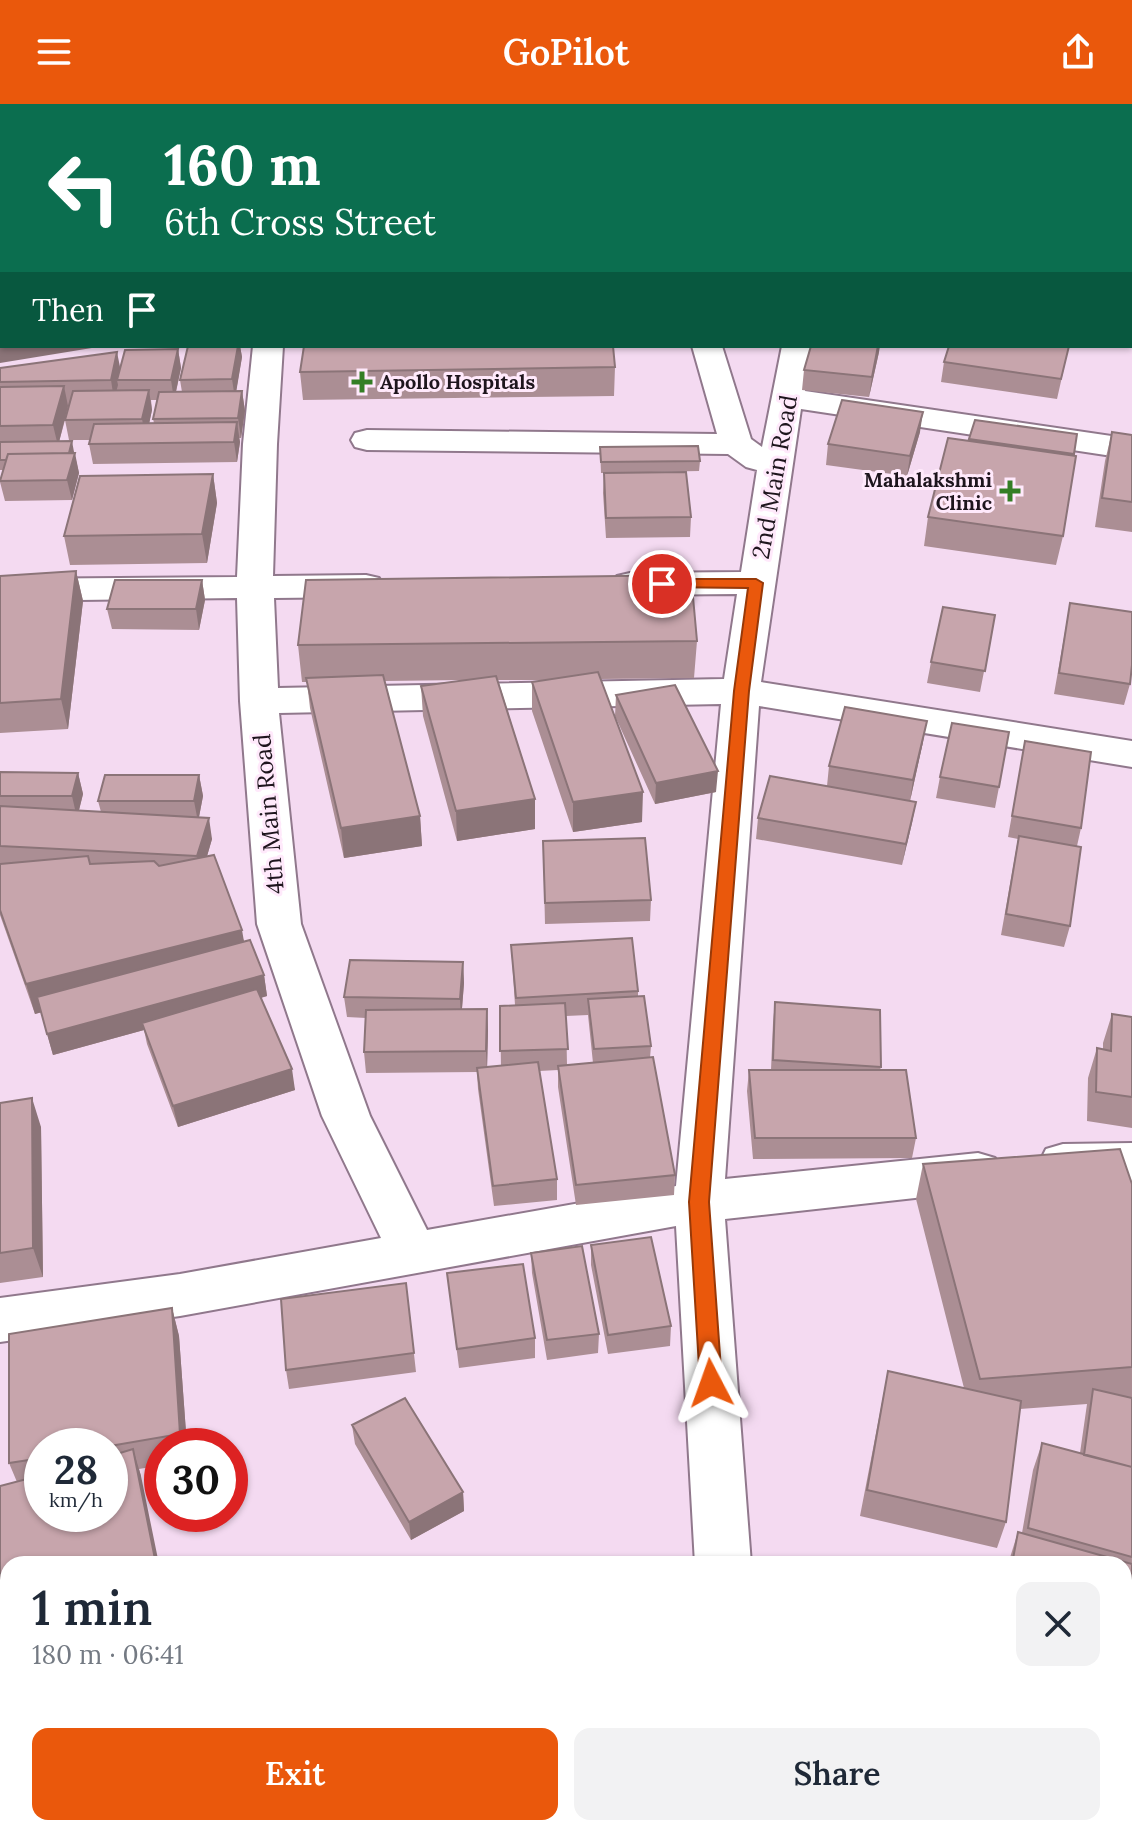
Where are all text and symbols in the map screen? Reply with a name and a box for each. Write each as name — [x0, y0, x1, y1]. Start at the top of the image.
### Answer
text: GoPilot — [503, 29, 629, 75]
icon: menu — [32, 30, 76, 74]
icon: share — [1056, 30, 1100, 74]
text: 160 m — [164, 129, 321, 200]
icon: left — [32, 136, 136, 240]
text: 6th Cross Street — [164, 199, 436, 245]
icon: arrive — [120, 288, 164, 332]
text: Then — [32, 291, 104, 329]
place label: Apollo Hospitals — [380, 369, 535, 394]
marker: Apollo Hospitals — [351, 371, 373, 393]
street label: 2nd Main Road — [745, 393, 804, 561]
place label: Mahalakshmi Clinic — [864, 467, 993, 515]
marker: Mahalakshmi Clinic — [999, 480, 1021, 502]
pin — [628, 550, 696, 618]
icon: arrive — [640, 562, 684, 606]
street label: 4th Main Road — [246, 733, 291, 895]
position arrow — [669, 1341, 753, 1425]
speed limit sign: 30 — [144, 1428, 248, 1532]
text: 28 — [54, 1444, 98, 1495]
text: km/h — [49, 1487, 103, 1512]
text: 1 min — [32, 1577, 152, 1638]
button: close — [1016, 1582, 1100, 1666]
text: 180 m · 06:41 — [32, 1638, 184, 1671]
button: Exit — [32, 1728, 558, 1820]
button: Share — [574, 1728, 1100, 1820]

